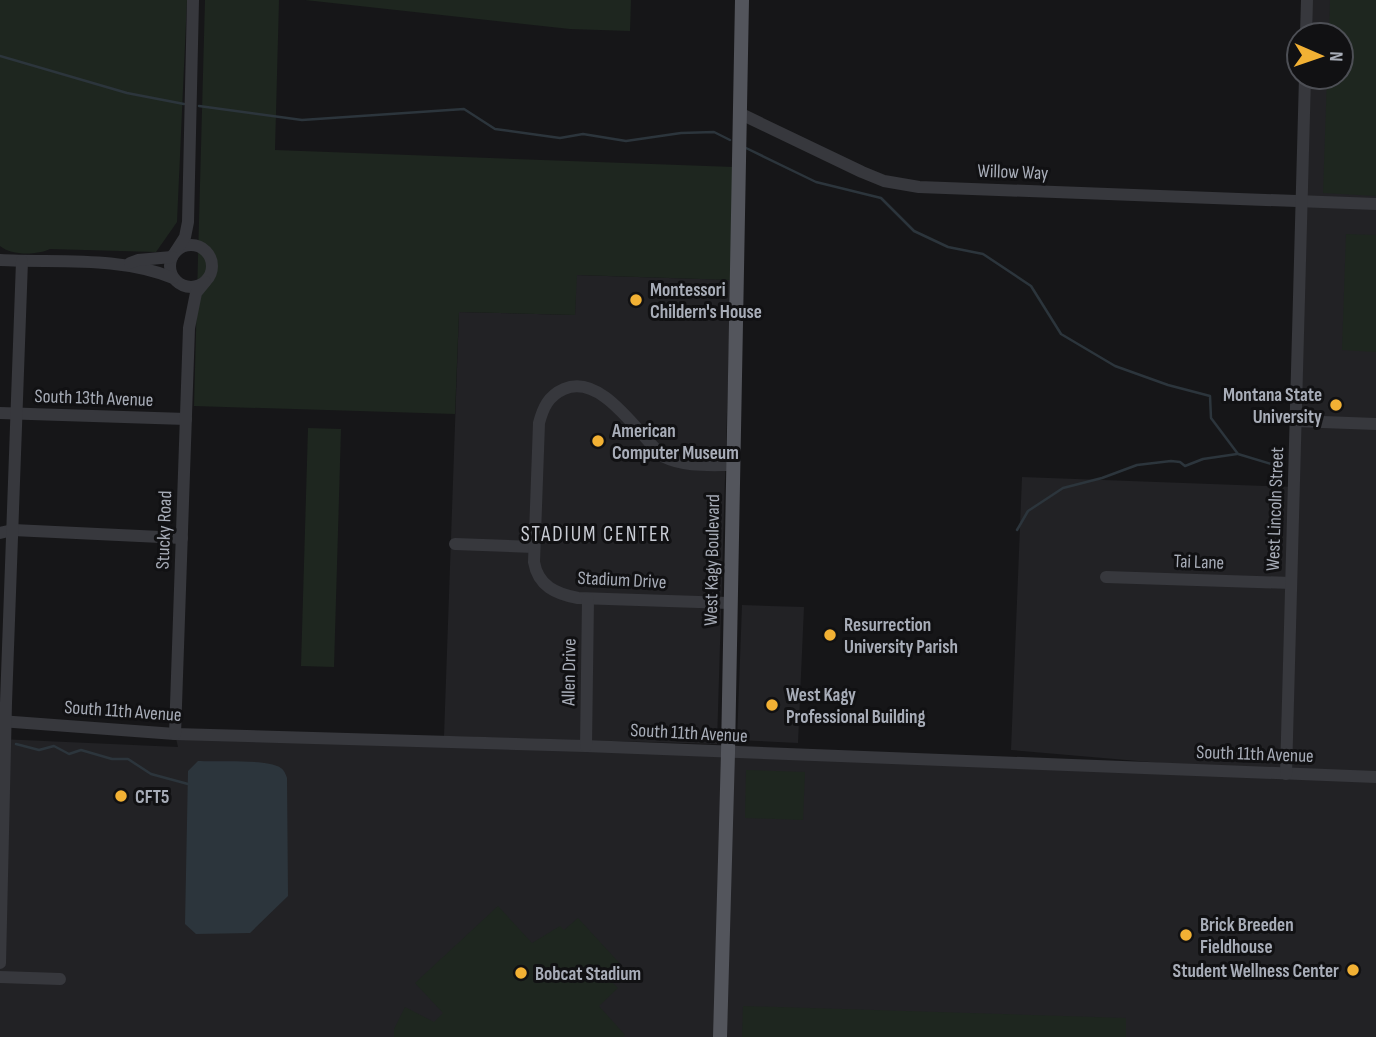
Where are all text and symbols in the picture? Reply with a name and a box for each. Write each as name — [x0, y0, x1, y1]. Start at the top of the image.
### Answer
north arrow — [1285, 21, 1355, 91]
text: N — [1324, 51, 1347, 62]
street label: Willow Way — [977, 160, 1049, 185]
place label: Montessori Childern's House — [650, 279, 762, 324]
marker: Montessori Childern's House — [628, 292, 644, 308]
place label: Montana State University — [1223, 384, 1322, 429]
street label: South 13th Avenue — [34, 385, 154, 412]
marker: Montana State University — [1328, 397, 1344, 413]
place label: American Computer Museum — [611, 420, 739, 465]
marker: American Computer Museum — [590, 433, 606, 449]
street label: West Lincoln Street — [1262, 446, 1289, 572]
street label: Stucky Road — [152, 490, 177, 570]
street label: West Kagy Boulevard — [700, 494, 725, 626]
district label: STADIUM CENTER — [521, 522, 671, 547]
street label: Tai Lane — [1173, 550, 1225, 575]
street label: Stadium Drive — [577, 567, 667, 594]
place label: Resurrection University Parish — [844, 614, 958, 659]
marker: Resurrection University Parish — [822, 627, 838, 643]
street label: Allen Drive — [557, 638, 582, 707]
place label: West Kagy Professional Building — [786, 684, 925, 729]
street label: South 11th Avenue — [63, 696, 182, 727]
marker: West Kagy Professional Building — [764, 697, 780, 713]
street label: South 11th Avenue — [630, 719, 748, 748]
street label: South 11th Avenue — [1196, 741, 1314, 768]
place label: CFT5 — [135, 786, 169, 809]
marker: CFT5 — [113, 788, 129, 804]
place label: Brick Breeden Fieldhouse — [1200, 914, 1294, 959]
marker: Brick Breeden Fieldhouse — [1178, 927, 1194, 943]
place label: Student Wellness Center — [1173, 960, 1339, 983]
marker: Student Wellness Center — [1345, 962, 1361, 978]
place label: Bobcat Stadium — [535, 963, 641, 986]
marker: Bobcat Stadium — [513, 965, 529, 981]

